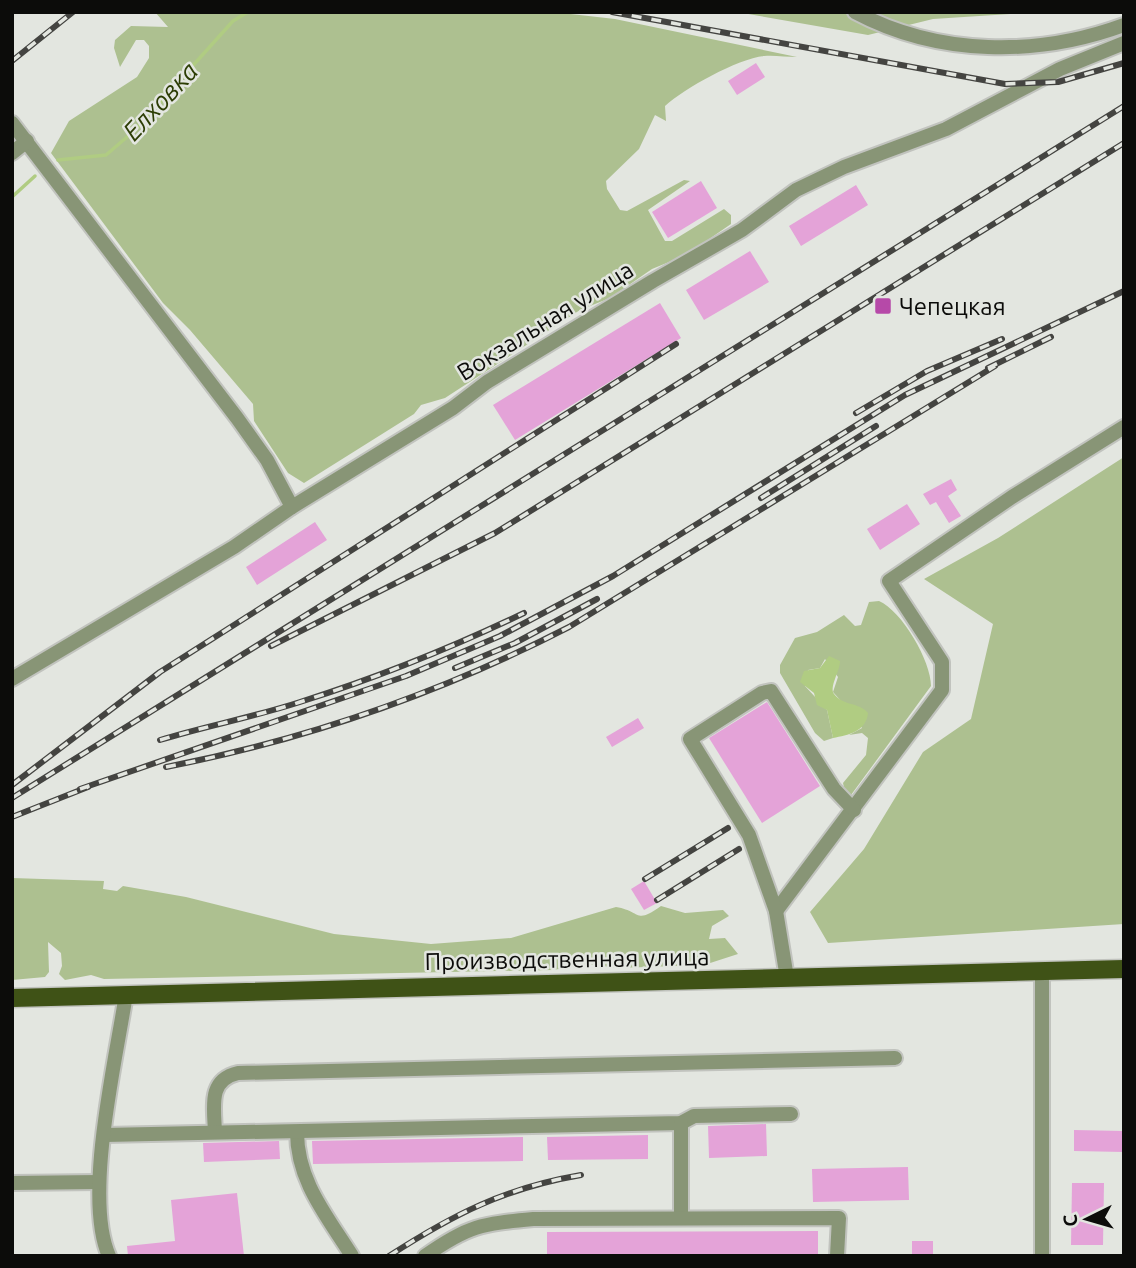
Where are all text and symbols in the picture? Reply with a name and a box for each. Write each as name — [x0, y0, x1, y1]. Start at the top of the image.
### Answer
water label: Елховка — [117, 56, 203, 146]
street label: Вокзальная улица — [452, 256, 638, 386]
place label: Чепецкая — [899, 293, 1006, 320]
marker: Чепецкая — [873, 296, 893, 316]
street label: Производственная улица — [424, 943, 710, 975]
north arrow — [1052, 1184, 1122, 1254]
text: С — [1059, 1213, 1082, 1227]

